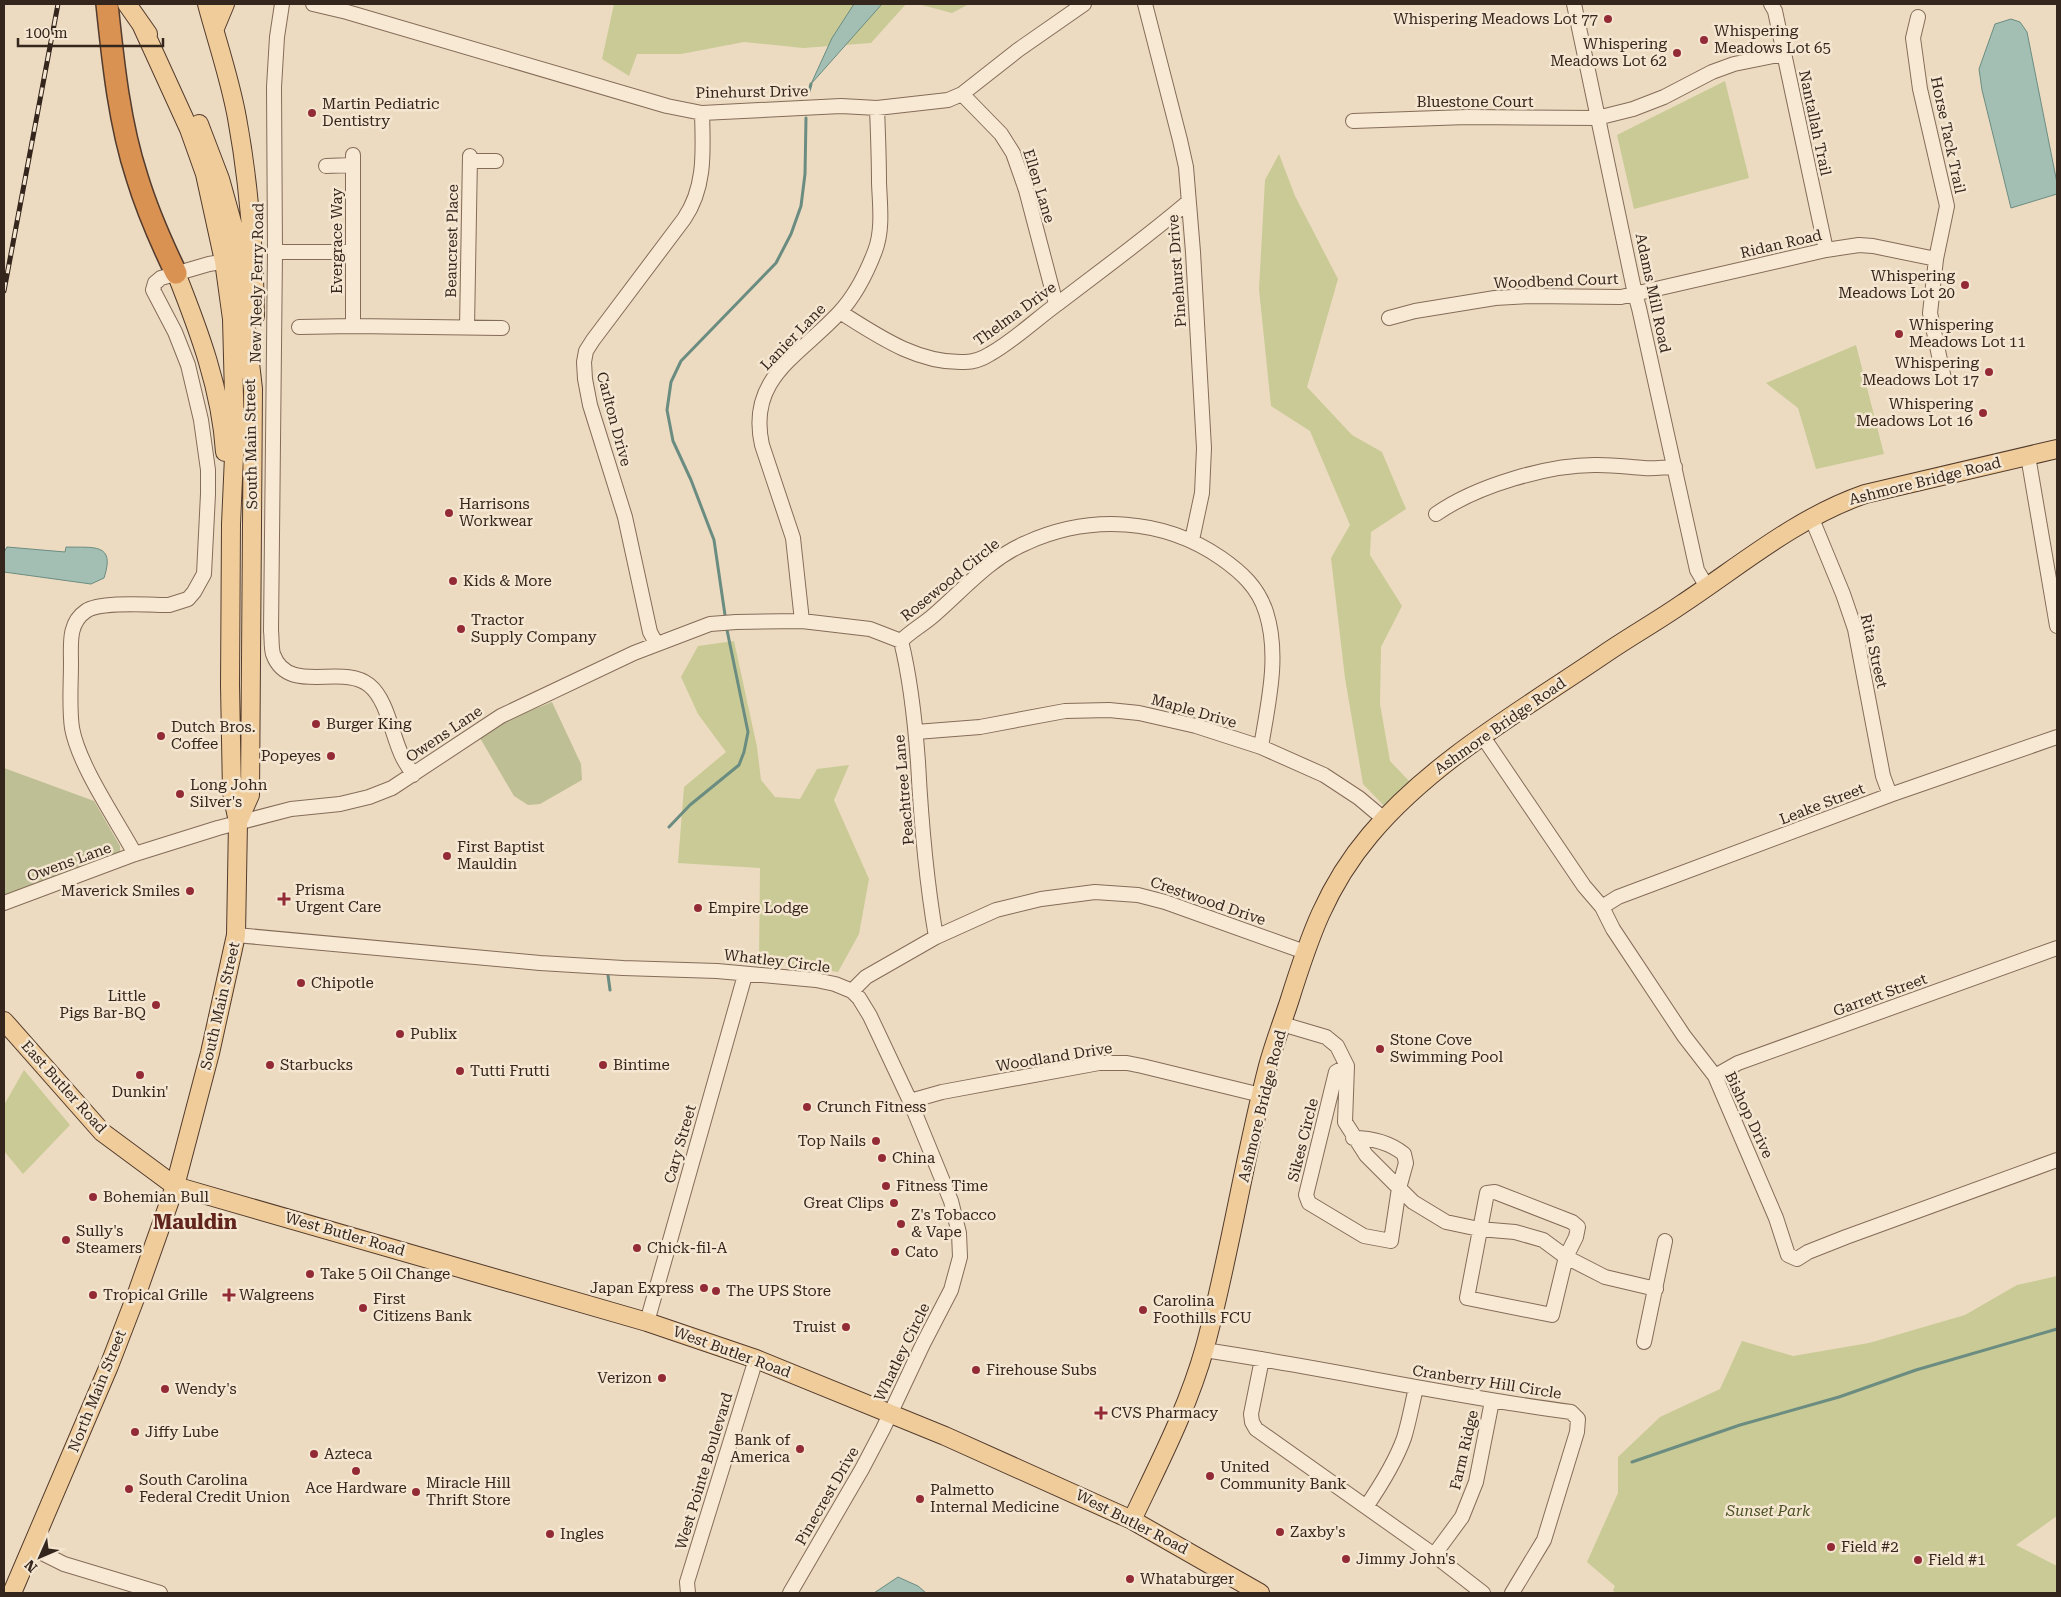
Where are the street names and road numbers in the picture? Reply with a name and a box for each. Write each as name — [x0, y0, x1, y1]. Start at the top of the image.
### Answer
street label: Nantallah Trail — [1795, 69, 1835, 178]
street label: Horse Tack Trail — [1927, 75, 1969, 195]
street label: Pinehurst Drive — [695, 82, 809, 102]
street label: Bluestone Court — [1416, 93, 1534, 111]
street label: Ellen Lane — [1019, 147, 1059, 225]
street label: Beaucrest Place — [442, 184, 462, 298]
street label: Evergrace Way — [328, 188, 346, 294]
street label: New Neely Ferry Road — [247, 202, 267, 363]
street label: Pinehurst Drive — [1164, 214, 1190, 328]
street label: Ridan Road — [1738, 226, 1824, 262]
street label: Adams Mill Road — [1632, 232, 1675, 355]
street label: Woodbend Court — [1493, 270, 1619, 292]
street label: Thelma Drive — [970, 278, 1060, 350]
street label: Lanier Lane — [757, 300, 829, 374]
street label: Carlton Drive — [593, 370, 635, 468]
street label: South Main Street — [241, 378, 261, 510]
street label: Ashmore Bridge Road — [1847, 453, 2003, 509]
street label: Rosewood Circle — [897, 535, 1003, 625]
street label: Rita Street — [1857, 612, 1891, 690]
street label: Ashmore Bridge Road — [1431, 674, 1569, 778]
street label: Maple Drive — [1149, 690, 1239, 732]
street label: Owens Lane — [402, 702, 486, 766]
street label: Peachtree Lane — [890, 734, 918, 846]
street label: Leake Street — [1777, 779, 1868, 828]
street label: Owens Lane — [24, 838, 114, 886]
street label: Crestwood Drive — [1148, 873, 1268, 929]
street label: South Main Street — [197, 940, 244, 1072]
street label: Whatley Circle — [723, 946, 831, 976]
street label: Garrett Street — [1831, 970, 1930, 1020]
street label: Ashmore Bridge Road — [1234, 1028, 1290, 1184]
street label: East Butler Road — [18, 1037, 111, 1137]
street label: Woodland Drive — [994, 1039, 1114, 1075]
street label: Bishop Drive — [1721, 1069, 1777, 1161]
street label: Sikes Circle — [1284, 1096, 1322, 1184]
street label: Cary Street — [660, 1102, 700, 1185]
street label: West Butler Road — [283, 1208, 407, 1260]
street label: Whatley Circle — [870, 1300, 934, 1404]
street label: West Butler Road — [671, 1322, 794, 1382]
street label: North Main Street — [64, 1327, 130, 1455]
street label: Cranberry Hill Circle — [1411, 1361, 1563, 1403]
street label: West Pointe Boulevard — [672, 1390, 737, 1552]
street label: Farm Ridge — [1446, 1408, 1482, 1492]
street label: Pinecrest Drive — [792, 1444, 862, 1548]
street label: West Butler Road — [1073, 1486, 1192, 1558]

